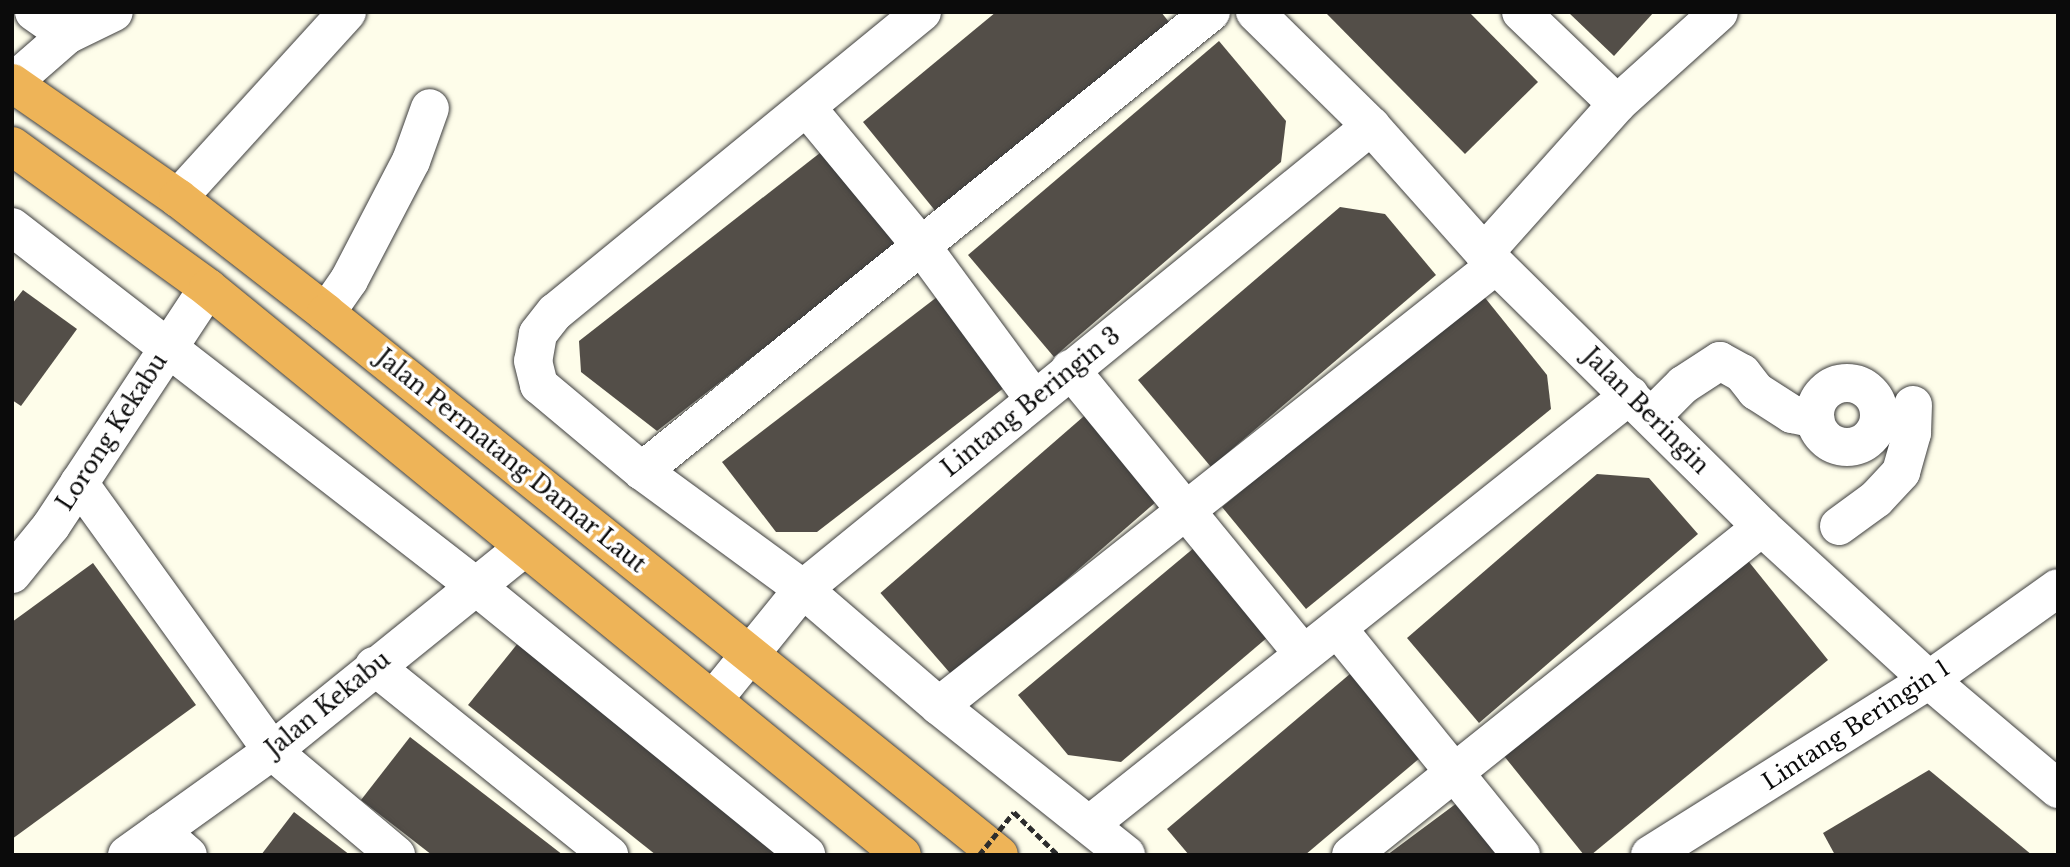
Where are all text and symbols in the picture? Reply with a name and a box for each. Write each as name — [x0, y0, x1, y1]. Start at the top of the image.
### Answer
street label: Lintang Beringin 3 — [936, 321, 1126, 483]
street label: Jalan Beringin — [1577, 342, 1715, 480]
street label: Jalan Permatang Damar Laut — [370, 343, 652, 579]
street label: Lorong Kekabu — [51, 348, 173, 516]
street label: Jalan Kekabu — [260, 646, 396, 762]
street label: Lintang Beringin 1 — [1757, 654, 1955, 796]

